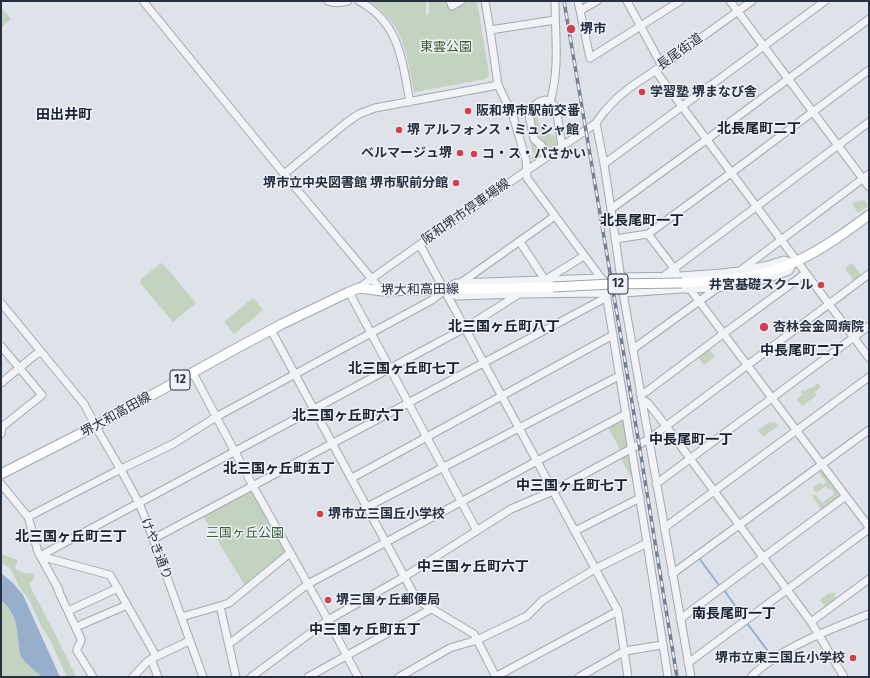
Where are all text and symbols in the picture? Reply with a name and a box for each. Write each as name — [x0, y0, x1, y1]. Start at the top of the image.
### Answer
place label: 堺市 — [580, 21, 606, 37]
marker: 堺市 — [565, 23, 577, 35]
street label: 長尾街道 — [654, 30, 706, 74]
park label: 東雲公園 — [420, 39, 472, 55]
place label: 学習塾 堺まなび舎 — [650, 84, 757, 100]
marker: 学習塾 堺まなび舎 — [637, 87, 647, 97]
place label: 阪和堺市駅前交番 — [476, 103, 580, 119]
marker: 阪和堺市駅前交番 — [463, 106, 473, 116]
district label: 田出井町 — [36, 107, 92, 123]
district label: 北長尾町二丁 — [717, 121, 801, 137]
place label: 堺 アルフォンス・ミュシャ館 — [407, 122, 579, 138]
marker: 堺 アルフォンス・ミュシャ館 — [394, 125, 404, 135]
place label: ベルマージュ堺 — [361, 145, 452, 161]
place label: コ・ス・パさかい — [482, 146, 586, 162]
marker: ベルマージュ堺 — [455, 148, 465, 158]
marker: コ・ス・パさかい — [469, 149, 479, 159]
place label: 堺市立中央図書館 堺市駅前分館 — [263, 175, 448, 191]
street label: 阪和堺市停車場線 — [419, 176, 513, 248]
marker: 堺市立中央図書館 堺市駅前分館 — [451, 178, 461, 188]
district label: 北長尾町一丁 — [600, 213, 684, 229]
road number: 12 — [608, 274, 628, 294]
place label: 井宮基礎スクール — [709, 277, 813, 293]
marker: 井宮基礎スクール — [816, 280, 826, 290]
street label: 堺大和高田線 — [381, 282, 459, 298]
district label: 北三国ヶ丘町八丁 — [448, 319, 560, 335]
place label: 杏林会金岡病院 — [773, 319, 864, 335]
marker: 杏林会金岡病院 — [758, 321, 770, 333]
district label: 中長尾町二丁 — [760, 343, 844, 359]
district label: 北三国ヶ丘町七丁 — [348, 361, 460, 377]
road number: 12 — [170, 370, 190, 390]
street label: 堺大和高田線 — [78, 389, 154, 441]
district label: 北三国ヶ丘町六丁 — [292, 408, 404, 424]
district label: 中長尾町一丁 — [649, 432, 733, 448]
district label: 北三国ヶ丘町五丁 — [223, 461, 335, 477]
district label: 中三国ヶ丘町七丁 — [516, 478, 628, 494]
place label: 堺市立三国丘小学校 — [328, 506, 445, 522]
marker: 堺市立三国丘小学校 — [315, 509, 325, 519]
street label: けやき通り — [137, 516, 175, 582]
park label: 三国ヶ丘公園 — [206, 525, 284, 541]
district label: 北三国ヶ丘町三丁 — [15, 529, 127, 545]
district label: 中三国ヶ丘町六丁 — [417, 559, 529, 575]
place label: 堺三国ヶ丘郵便局 — [336, 592, 440, 608]
marker: 堺三国ヶ丘郵便局 — [323, 595, 333, 605]
district label: 南長尾町一丁 — [692, 606, 776, 622]
district label: 中三国ヶ丘町五丁 — [309, 622, 421, 638]
place label: 堺市立東三国丘小学校 — [715, 650, 845, 666]
marker: 堺市立東三国丘小学校 — [848, 653, 858, 663]

